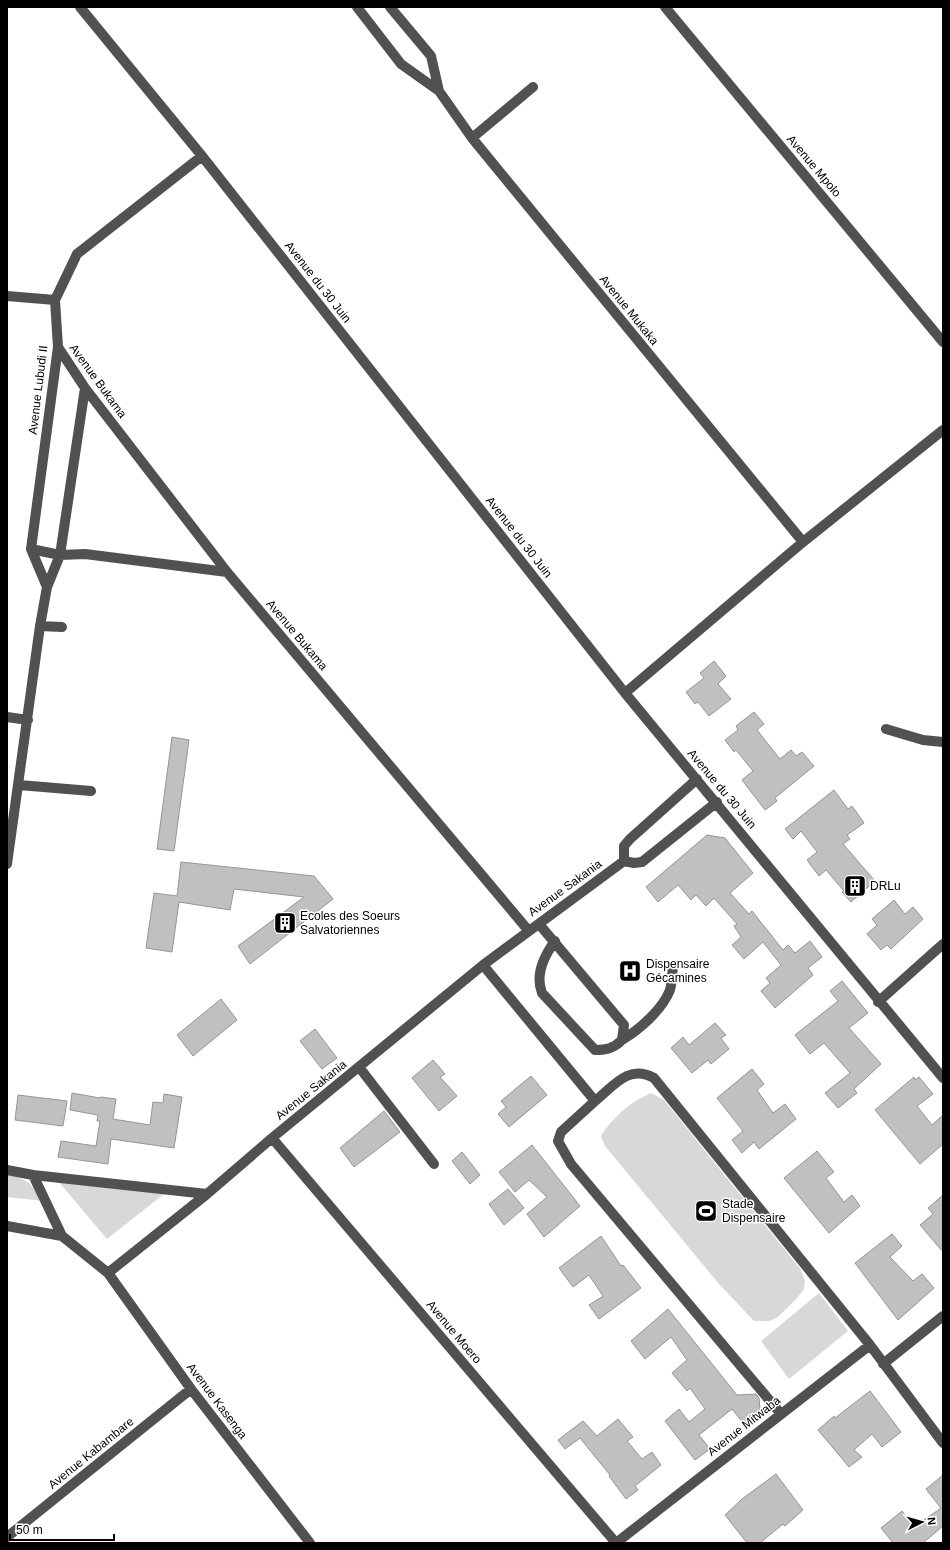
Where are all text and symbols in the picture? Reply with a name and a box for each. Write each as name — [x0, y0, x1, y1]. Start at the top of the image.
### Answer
street label: Avenue Mpolo — [784, 132, 844, 200]
street label: Avenue du 30 Juin — [282, 239, 354, 325]
street label: Avenue Mukaka — [597, 272, 662, 348]
street label: Avenue Bukama — [67, 341, 130, 421]
street label: Avenue Lubudi II — [26, 345, 50, 435]
street label: Avenue du 30 Juin — [483, 494, 555, 580]
street label: Avenue Bukama — [263, 597, 331, 673]
street label: Avenue du 30 Juin — [685, 747, 759, 831]
street label: Avenue Sakania — [526, 857, 605, 919]
building icon: DRLu — [842, 873, 868, 899]
place label: DRLu — [870, 879, 901, 893]
place label: Ecoles des Soeurs Salvatoriennes — [300, 909, 400, 937]
building icon: Ecoles des Soeurs Salvatoriennes — [272, 910, 298, 936]
place label: Dispensaire Gécamines — [646, 957, 710, 985]
hospital icon: Dispensaire Gécamines — [617, 958, 643, 984]
street label: Avenue Sakania — [273, 1057, 350, 1123]
place label: Stade Dispensaire — [722, 1197, 786, 1225]
sports icon: Stade Dispensaire — [693, 1198, 719, 1224]
street label: Avenue Moero — [424, 1298, 485, 1367]
street label: Avenue Kasenga — [184, 1360, 250, 1442]
street label: Avenue Mitwaba — [705, 1393, 783, 1459]
street label: Avenue Kabambare — [45, 1414, 137, 1492]
north arrow — [902, 1502, 942, 1542]
scale bar — [10, 1516, 114, 1542]
text: N — [926, 1516, 938, 1526]
text: 50 m — [16, 1523, 43, 1537]

